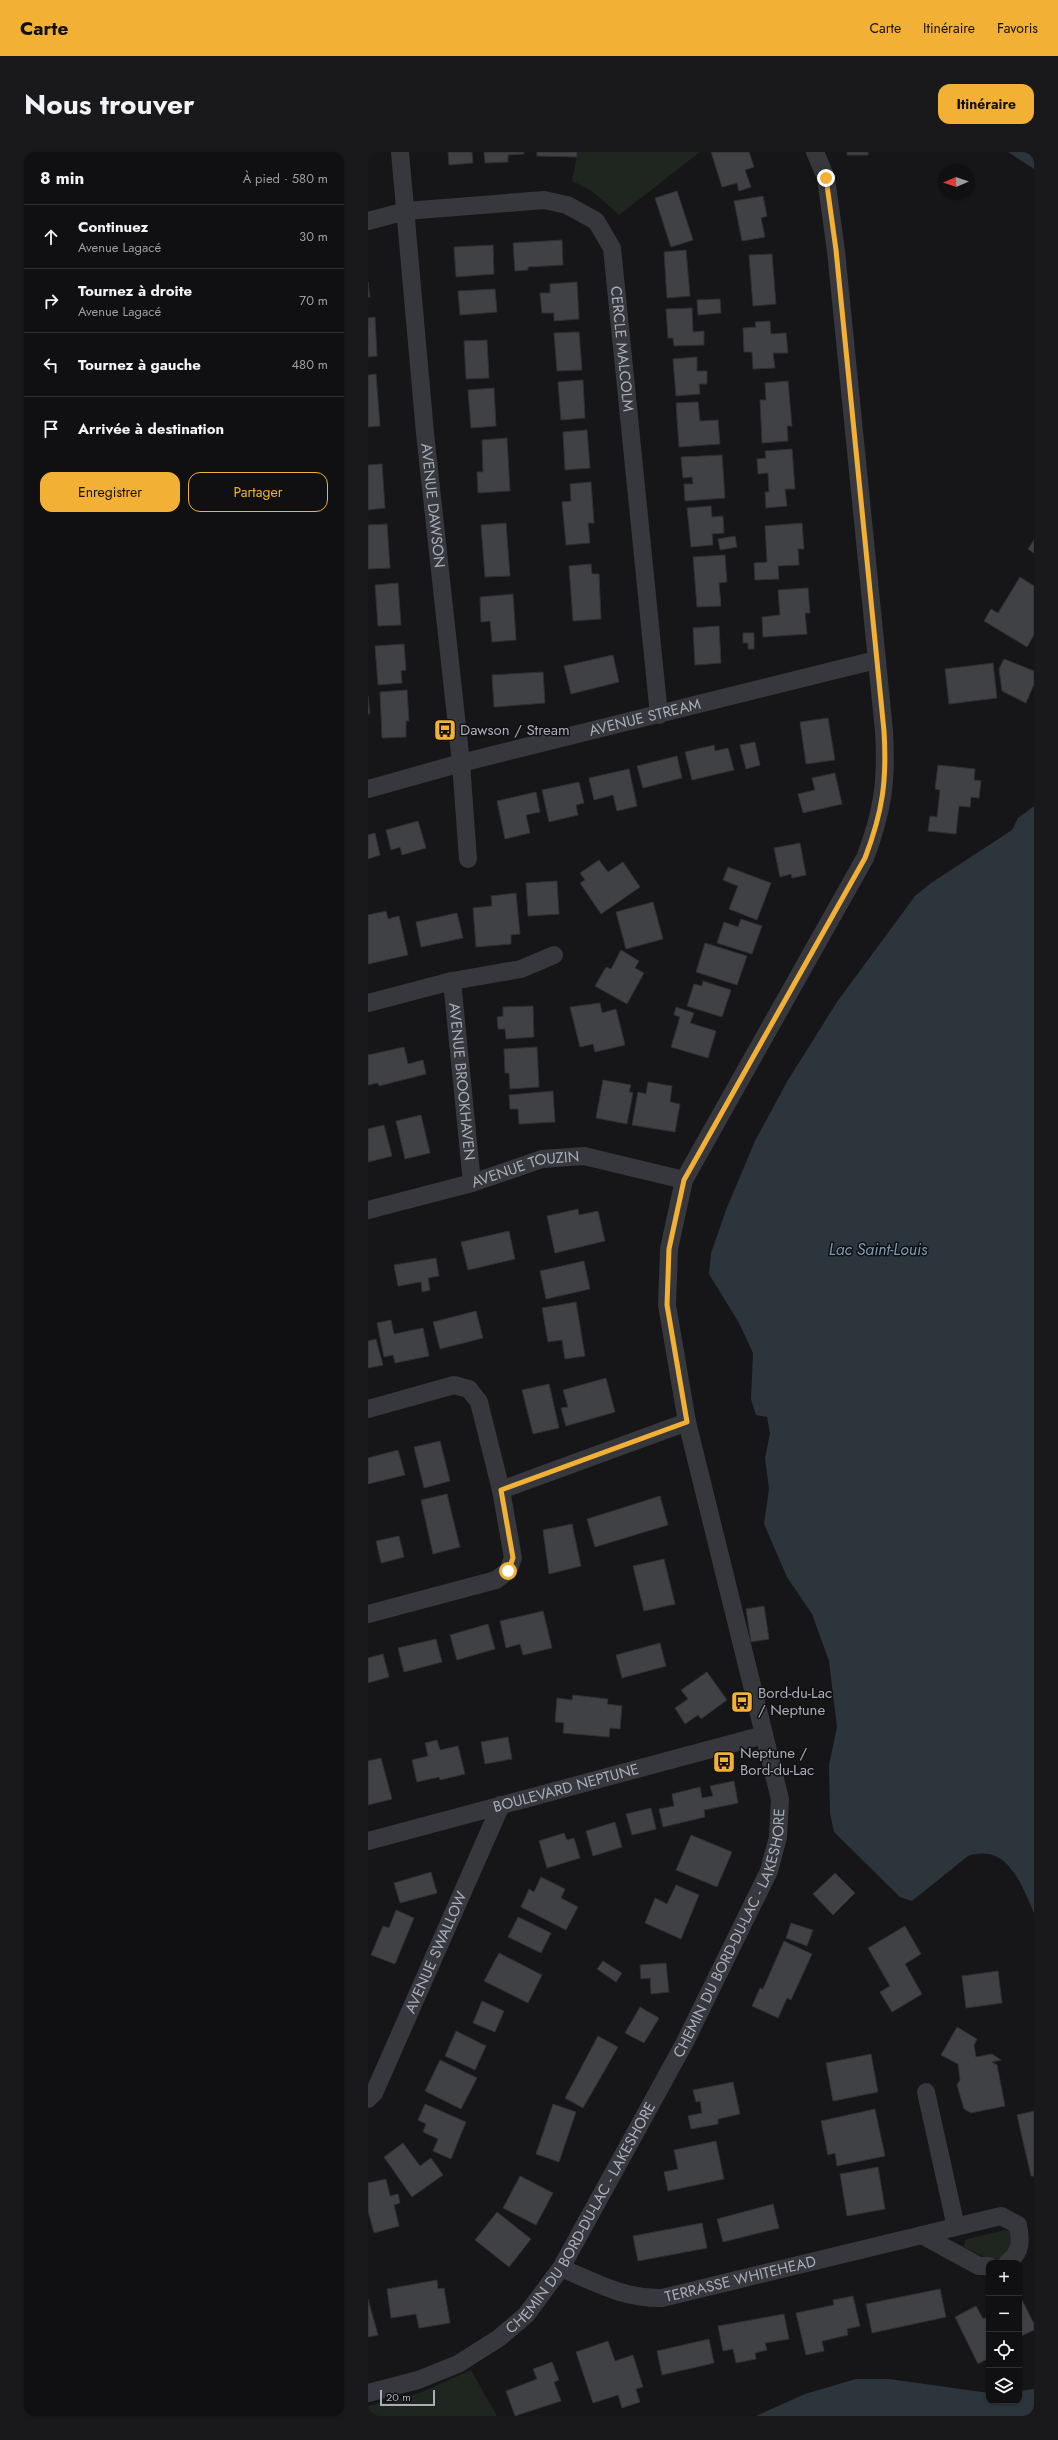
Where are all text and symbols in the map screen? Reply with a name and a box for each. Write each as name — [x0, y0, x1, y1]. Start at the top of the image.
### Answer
text: Carte — [20, 15, 68, 42]
text: Carte — [869, 18, 901, 38]
text: Itinéraire — [923, 18, 975, 38]
text: Favoris — [997, 18, 1038, 38]
text: Nous trouver — [24, 84, 195, 125]
button: Itinéraire — [938, 84, 1034, 124]
north arrow — [938, 164, 974, 200]
text: 8 min — [40, 166, 84, 190]
text: À pied · 580 m — [243, 169, 328, 188]
route end — [817, 169, 835, 187]
text: Continuez — [78, 216, 148, 238]
icon: ahead — [40, 226, 62, 248]
text: 30 m — [299, 227, 328, 246]
text: Avenue Lagacé — [78, 238, 161, 257]
text: Tournez à droite — [78, 280, 192, 302]
street label: CERCLE MALCOLM — [605, 285, 639, 413]
icon: right — [40, 290, 62, 312]
text: 70 m — [299, 291, 328, 310]
text: Avenue Lagacé — [78, 302, 161, 321]
icon: left — [40, 354, 62, 376]
text: Tournez à gauche — [78, 354, 201, 376]
text: 480 m — [291, 355, 328, 374]
icon: arrive — [40, 418, 62, 440]
text: Arrivée à destination — [78, 418, 224, 440]
street label: AVENUE DAWSON — [415, 442, 451, 569]
button: Enregistrer — [40, 472, 180, 512]
button: Partager — [188, 472, 328, 512]
street label: AVENUE STREAM — [587, 693, 703, 742]
bus stop icon: Dawson / Stream — [432, 717, 458, 743]
place label: Dawson / Stream — [460, 719, 570, 741]
street label: AVENUE BROOKHAVEN — [443, 1002, 481, 1161]
street label: AVENUE TOUZIN — [468, 1145, 580, 1193]
water label: Lac Saint-Louis — [829, 1238, 928, 1261]
route start — [499, 1562, 517, 1580]
place label: Bord-du-Lac / Neptune — [758, 1682, 832, 1721]
bus stop icon: Bord-du-Lac / Neptune — [729, 1689, 755, 1715]
place label: Neptune / Bord-du-Lac — [740, 1742, 814, 1781]
bus stop icon: Neptune / Bord-du-Lac — [711, 1749, 737, 1775]
street label: BOULEVARD NEPTUNE — [491, 1758, 641, 1818]
street label: CHEMIN DU BORD-DU-LAC - LAKESHORE — [668, 1808, 790, 2062]
street label: AVENUE SWALLOW — [399, 1888, 473, 2017]
street label: CHEMIN DU BORD-DU-LAC - LAKESHORE — [501, 2098, 661, 2339]
street label: TERRASSE WHITEHEAD — [663, 2250, 818, 2308]
map controls — [986, 2260, 1022, 2404]
button: + — [986, 2260, 1022, 2296]
button: − — [986, 2296, 1022, 2332]
button: locate — [986, 2332, 1022, 2368]
button: layers — [986, 2368, 1022, 2404]
scale bar — [380, 2388, 435, 2407]
text: 20 m — [386, 2389, 411, 2405]

